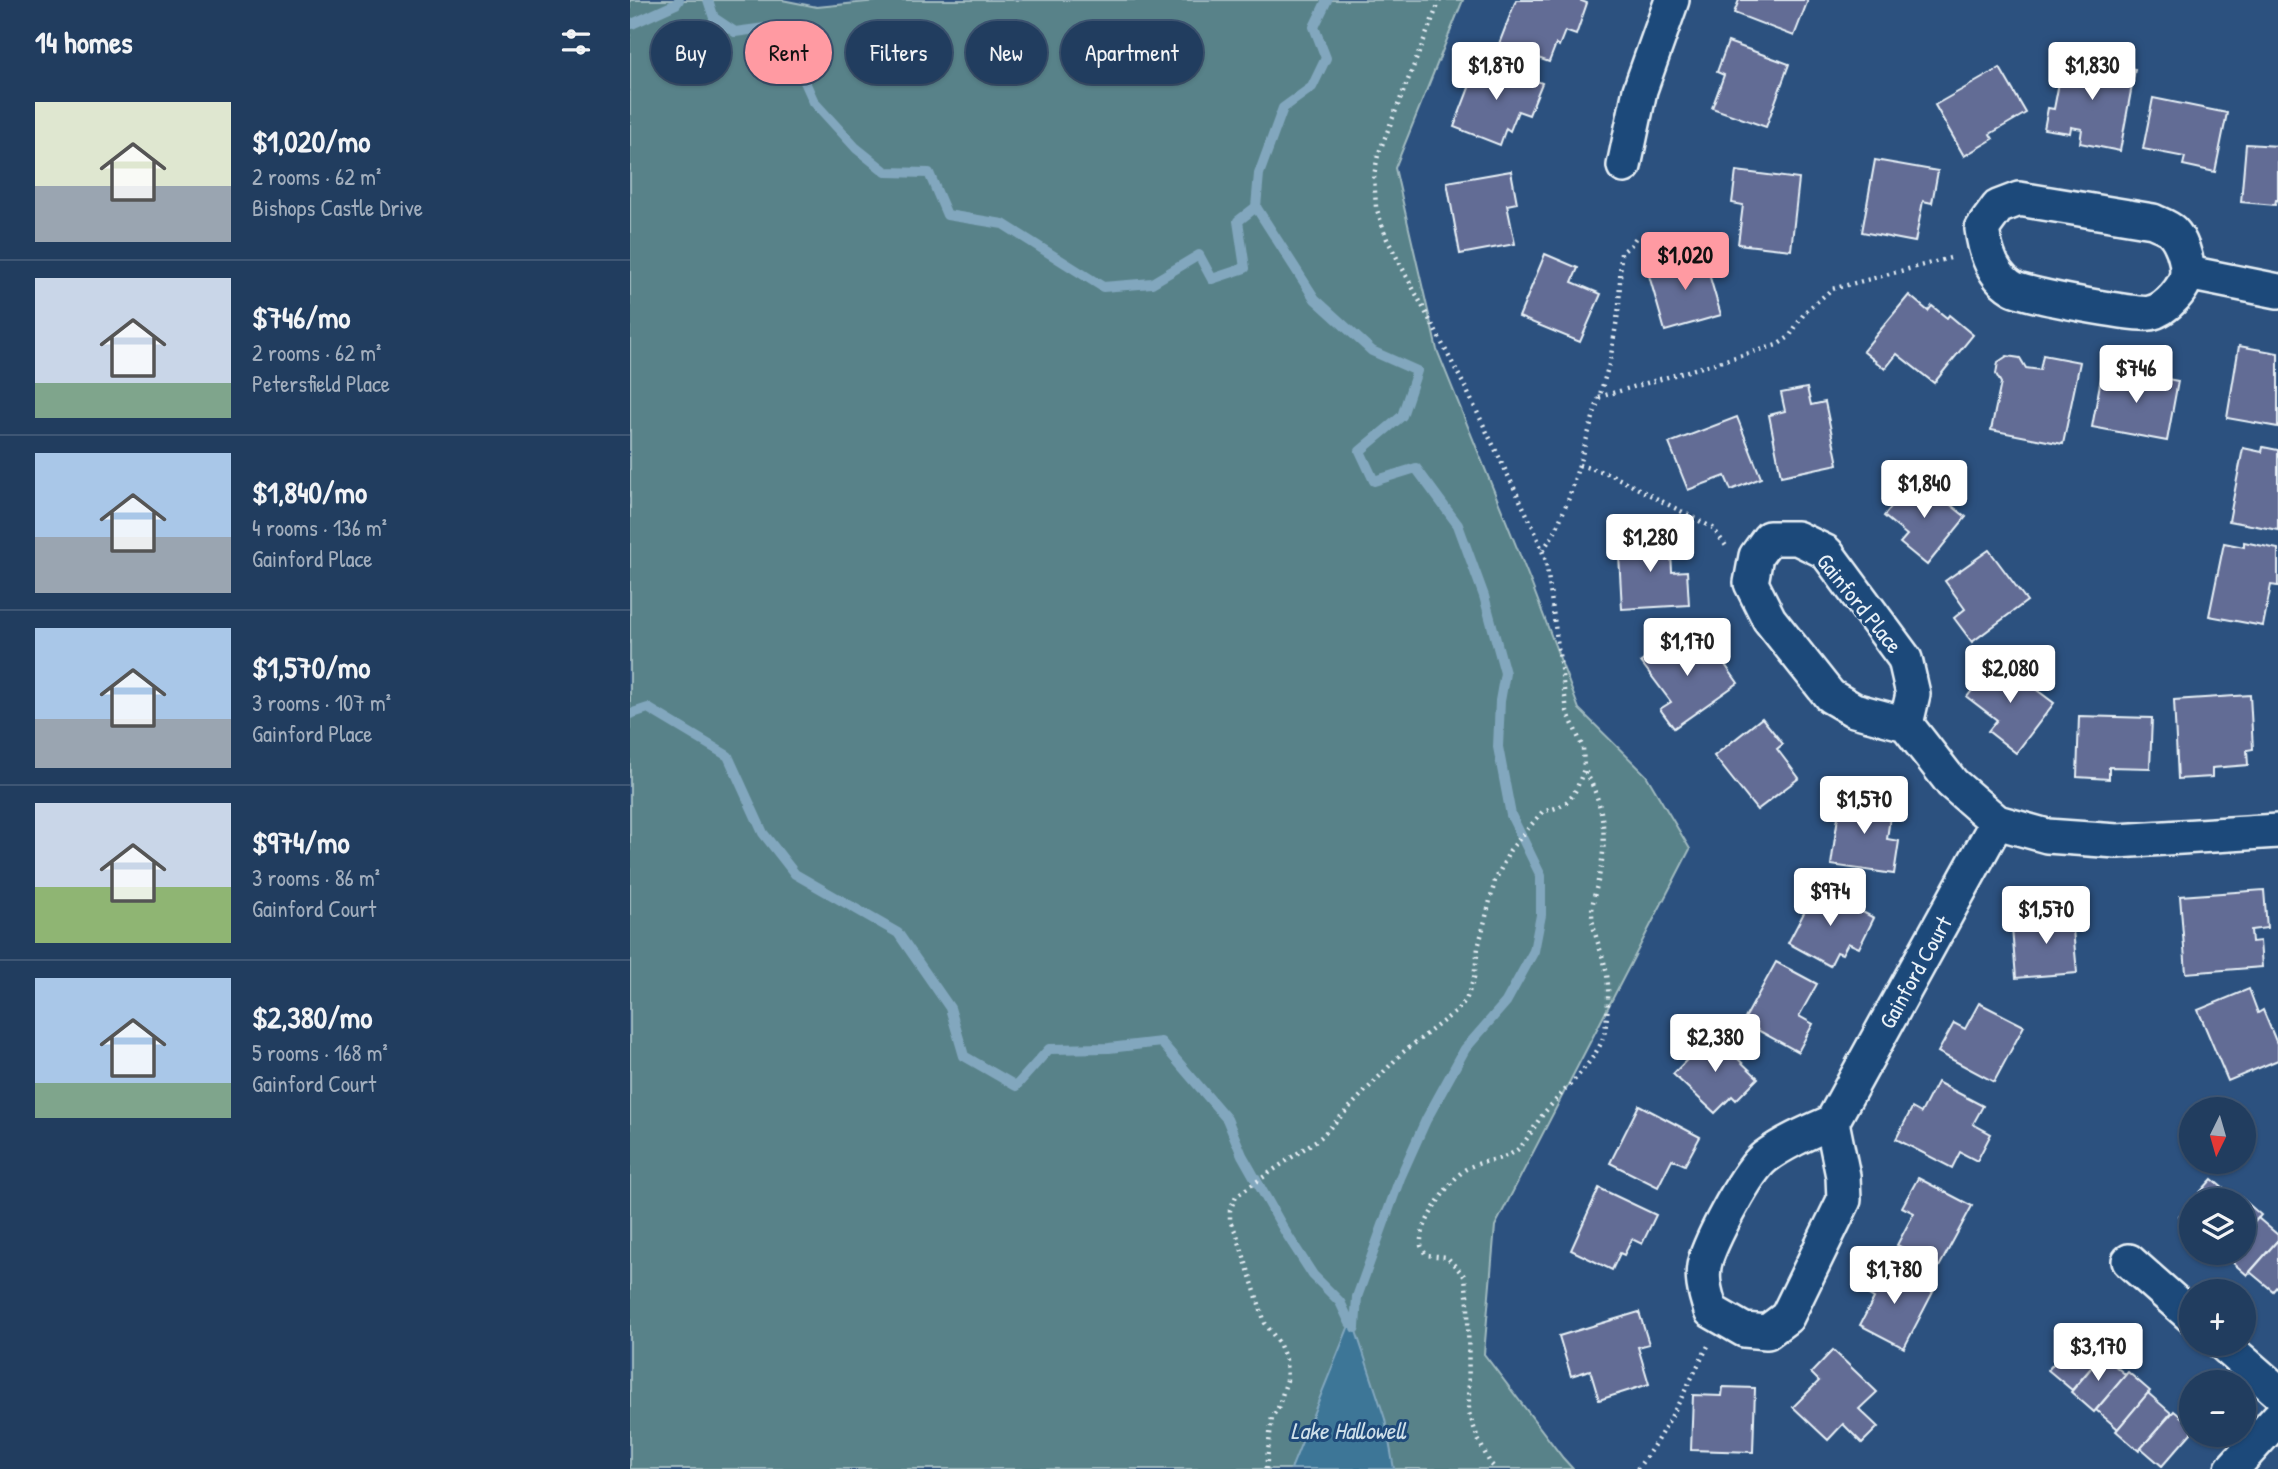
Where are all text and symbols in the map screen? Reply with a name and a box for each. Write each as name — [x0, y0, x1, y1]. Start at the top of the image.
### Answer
chip: Buy — [651, 21, 731, 84]
chip: Rent — [745, 21, 832, 84]
chip: Filters — [846, 21, 952, 84]
chip: New — [966, 21, 1047, 84]
chip: Apartment — [1061, 21, 1203, 84]
text: 14 homes — [35, 22, 133, 62]
icon: filters — [557, 23, 595, 61]
pin: $1,870 — [1439, 42, 1553, 102]
pin: $1,830 — [2035, 42, 2149, 102]
text: $1,870 — [1468, 49, 1524, 80]
text: $1,830 — [2064, 49, 2120, 80]
text: $1,020/mo — [252, 121, 370, 161]
icon: home — [91, 130, 175, 214]
text: 2 rooms · 62 m² — [252, 161, 381, 192]
text: Bishops Castle Drive — [252, 192, 423, 223]
pin: $1,020 — [1628, 232, 1742, 292]
text: $1,020 — [1657, 239, 1713, 270]
text: $746/mo — [252, 297, 350, 337]
icon: home — [91, 306, 175, 390]
text: 2 rooms · 62 m² — [252, 337, 381, 368]
pin: $746 — [2095, 346, 2177, 405]
text: $746 — [2116, 352, 2156, 383]
text: Petersfield Place — [252, 368, 390, 399]
pin: $1,840 — [1867, 461, 1981, 520]
text: $1,840 — [1897, 467, 1951, 498]
text: $1,840/mo — [252, 472, 367, 512]
icon: home — [91, 481, 175, 565]
text: 4 rooms · 136 m² — [252, 512, 387, 543]
pin: $1,280 — [1593, 514, 1707, 574]
text: $1,280 — [1622, 521, 1678, 552]
text: Gainford Place — [252, 543, 373, 574]
street label: Gainford Place — [1810, 546, 1910, 660]
pin: $1,170 — [1630, 618, 1744, 678]
text: $1,170 — [1660, 625, 1714, 656]
pin: $2,080 — [1953, 646, 2067, 705]
text: $1,570/mo — [252, 647, 370, 687]
text: $2,080 — [1981, 652, 2039, 683]
icon: home — [91, 656, 175, 740]
text: 3 rooms · 107 m² — [252, 687, 391, 718]
text: Gainford Place — [252, 718, 373, 749]
pin: $1,570 — [1807, 776, 1921, 836]
text: $1,570 — [1836, 783, 1892, 814]
text: $974/mo — [252, 822, 350, 862]
icon: home — [91, 831, 175, 915]
text: 3 rooms · 86 m² — [252, 862, 380, 893]
pin: $974 — [1789, 869, 1871, 928]
text: $974 — [1810, 875, 1850, 906]
pin: $1,570 — [1989, 886, 2103, 946]
text: Gainford Court — [252, 893, 376, 924]
text: $1,570 — [2018, 893, 2074, 924]
street label: Gainford Court — [1871, 909, 1959, 1034]
text: $2,380/mo — [252, 997, 372, 1037]
icon: home — [91, 1006, 175, 1090]
pin: $2,380 — [1658, 1014, 1772, 1074]
text: $2,380 — [1686, 1021, 1744, 1052]
text: 5 rooms · 168 m² — [252, 1037, 388, 1068]
text: Gainford Court — [252, 1068, 376, 1099]
north arrow — [2179, 1097, 2256, 1174]
map controls — [2179, 1097, 2256, 1447]
button: layers — [2179, 1188, 2256, 1265]
pin: $1,780 — [1837, 1246, 1951, 1306]
text: $1,780 — [1866, 1253, 1922, 1284]
button: + — [2179, 1279, 2256, 1356]
pin: $3,170 — [2041, 1324, 2155, 1383]
text: $3,170 — [2070, 1330, 2126, 1361]
button: − — [2179, 1370, 2256, 1447]
water label: Lake Hallowell — [1290, 1414, 1407, 1446]

